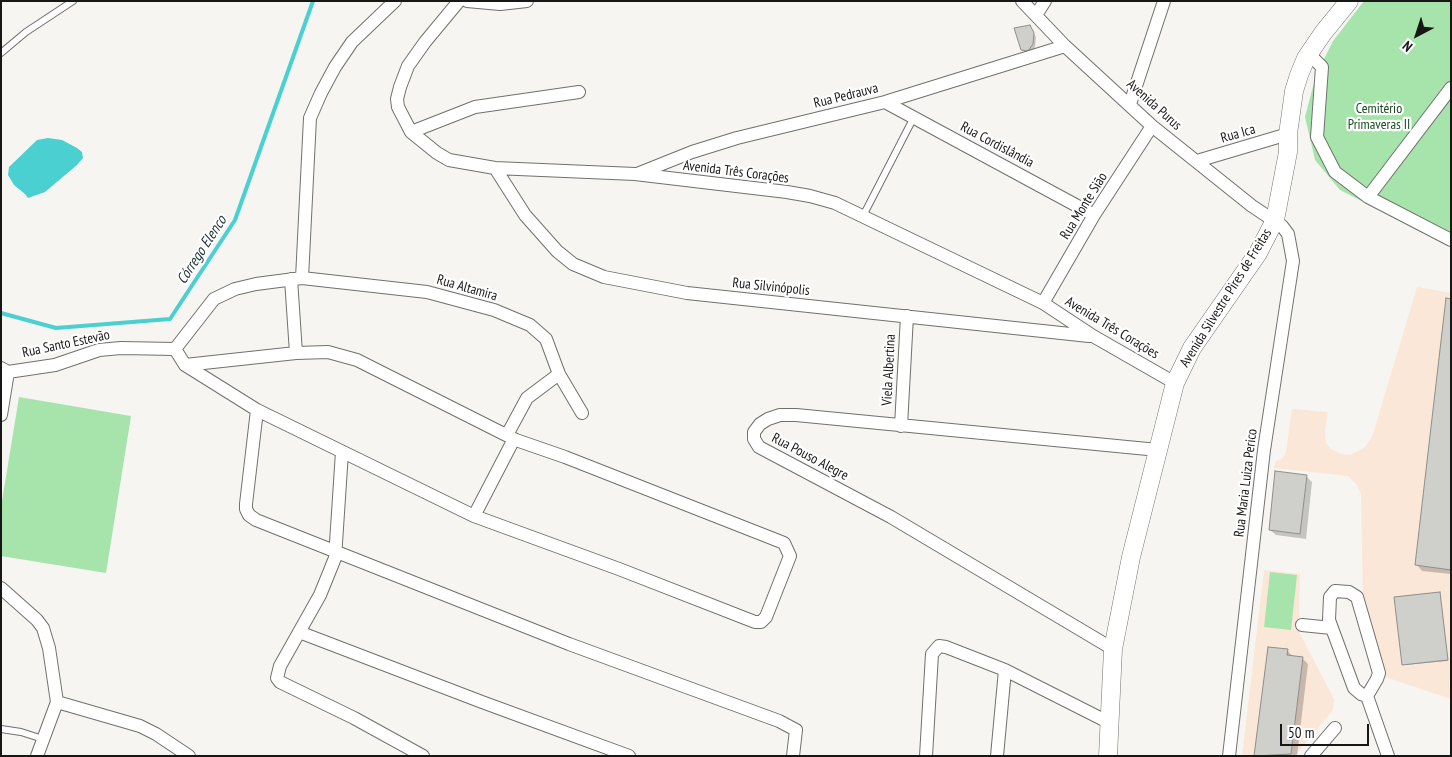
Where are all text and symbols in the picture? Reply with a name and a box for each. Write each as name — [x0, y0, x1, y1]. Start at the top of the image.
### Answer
north arrow — [1392, 10, 1442, 60]
text: N — [1399, 37, 1416, 56]
street label: Avenida Purus — [1123, 76, 1185, 134]
street label: Rua Pedrauva — [812, 80, 880, 112]
park label: Cemitério Primaveras II — [1348, 101, 1410, 134]
street label: Rua Cordislândia — [957, 119, 1037, 171]
street label: Rua Ica — [1219, 121, 1257, 147]
street label: Avenida Três Corações — [682, 157, 790, 187]
street label: Rua Monte Sião — [1057, 169, 1111, 243]
water label: Córrego Elenco — [173, 213, 231, 287]
street label: Avenida Silvestre Pires de Freitas — [1176, 226, 1276, 370]
street label: Rua Altamira — [435, 271, 499, 305]
street label: Rua Silvinópolis — [732, 275, 810, 299]
street label: Avenida Três Corações — [1062, 293, 1162, 363]
street label: Rua Santo Estevão — [21, 327, 111, 361]
street label: Viela Albertina — [879, 334, 899, 406]
street label: Rua Maria Luiza Perico — [1231, 428, 1261, 538]
street label: Rua Pouso Alegre — [769, 430, 851, 484]
scale bar — [1282, 714, 1371, 746]
text: 50 m — [1288, 723, 1314, 742]

